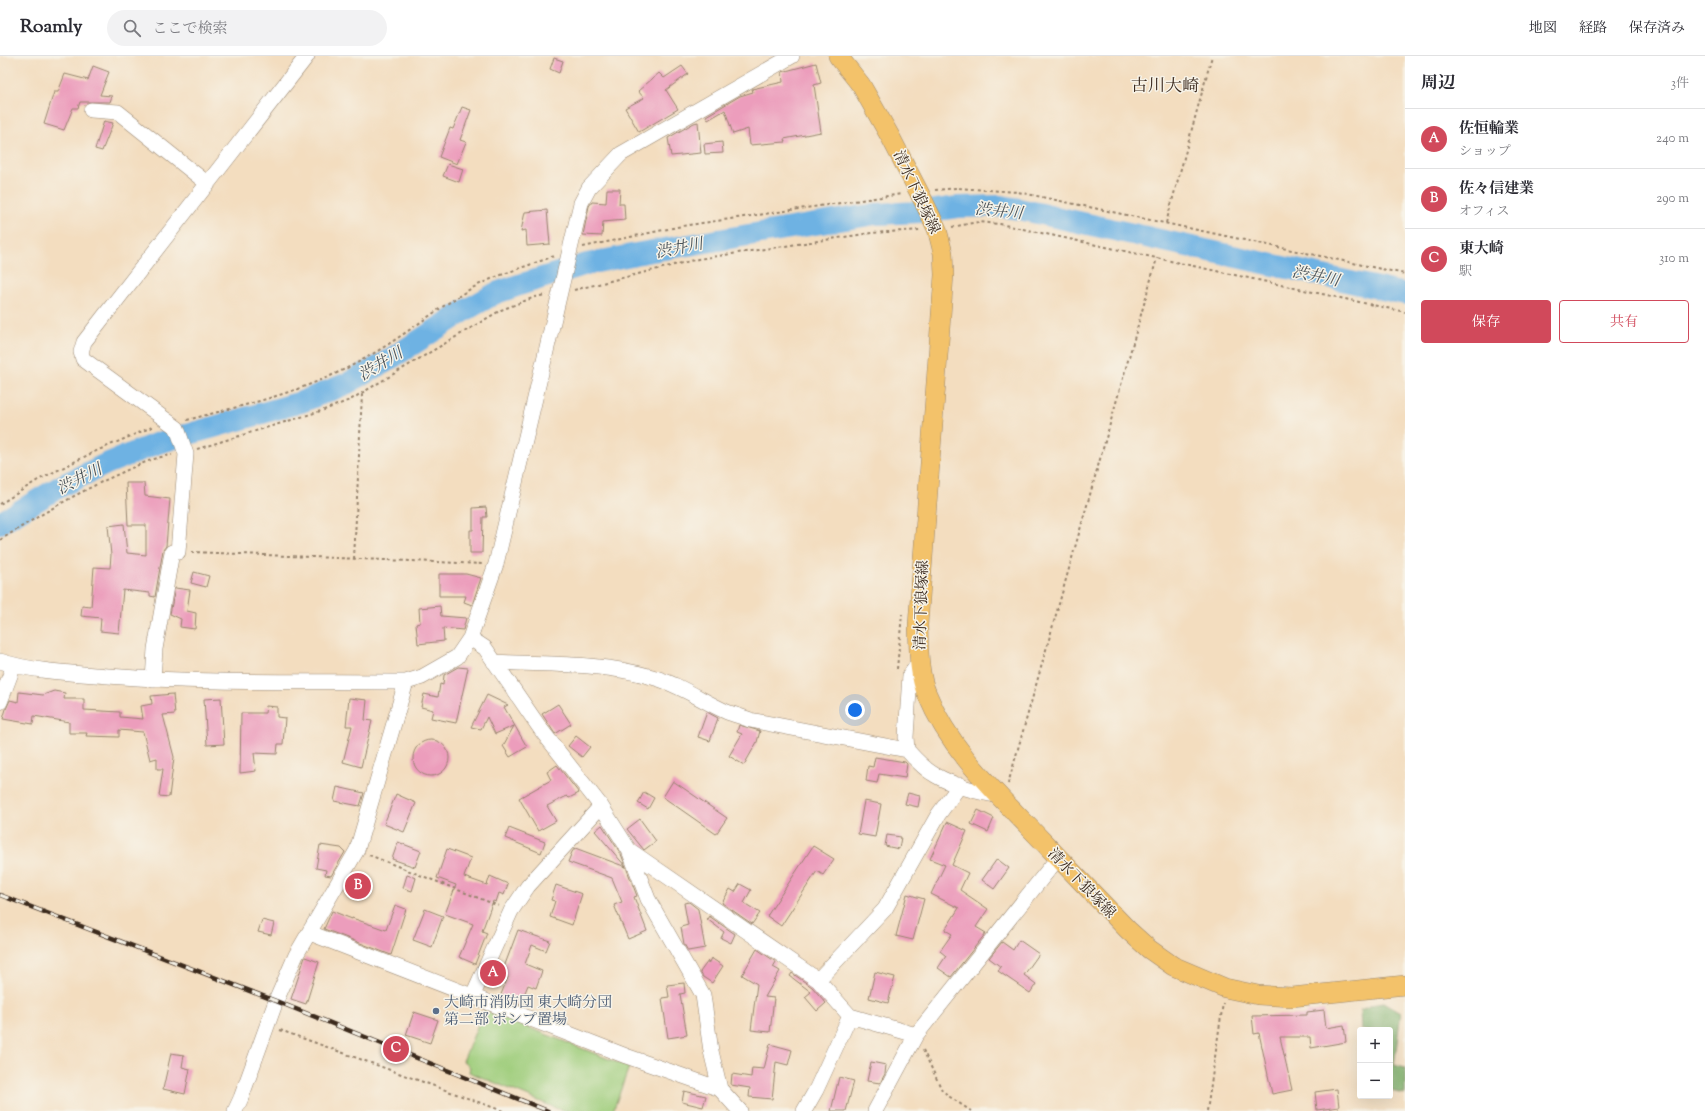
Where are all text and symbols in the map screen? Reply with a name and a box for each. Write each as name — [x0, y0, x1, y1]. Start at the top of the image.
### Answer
search box — [107, 10, 387, 46]
text: Roamly — [20, 14, 83, 41]
icon: search — [121, 17, 143, 39]
text: ここで検索 — [153, 19, 228, 40]
text: 地図 — [1529, 19, 1557, 39]
text: 経路 — [1579, 19, 1607, 39]
text: 保存済み — [1629, 19, 1685, 39]
text: 周辺 — [1421, 72, 1455, 96]
district label: 古川大崎 — [1131, 75, 1199, 99]
text: 3件 — [1671, 75, 1689, 93]
text: 佐恒輪業 — [1459, 119, 1519, 140]
text: A — [1429, 130, 1439, 148]
text: 240 m — [1656, 130, 1689, 148]
text: ショップ — [1459, 143, 1511, 161]
street label: 清水下狼塚線 — [887, 147, 944, 238]
text: 佐々信建業 — [1459, 179, 1534, 200]
text: B — [1430, 190, 1438, 208]
text: 290 m — [1656, 190, 1689, 208]
water label: 渋井川 — [974, 199, 1026, 227]
text: オフィス — [1459, 203, 1510, 221]
water label: 渋井川 — [654, 233, 707, 265]
text: 東大崎 — [1459, 239, 1504, 260]
text: C — [1429, 250, 1439, 268]
text: 310 m — [1659, 250, 1689, 268]
water label: 渋井川 — [1290, 261, 1343, 294]
text: 駅 — [1459, 263, 1472, 281]
button: 保存 — [1421, 300, 1551, 343]
button: 共有 — [1559, 300, 1689, 343]
water label: 渋井川 — [355, 342, 409, 387]
water label: 渋井川 — [54, 458, 109, 501]
street label: 清水下狼塚線 — [910, 560, 935, 650]
your location — [845, 700, 865, 720]
street label: 清水下狼塚線 — [1042, 844, 1120, 924]
pin: B — [345, 871, 371, 901]
pin: A — [480, 958, 506, 988]
place label: 大崎市消防団 東大崎分団 第二部 ポンプ置場 — [444, 993, 612, 1031]
marker: 大崎市消防団 東大崎分団 第二部 ポンプ置場 — [431, 1006, 441, 1016]
map controls — [1357, 1027, 1393, 1099]
button: + — [1357, 1027, 1393, 1063]
pin: C — [383, 1034, 409, 1064]
button: − — [1357, 1063, 1393, 1099]

